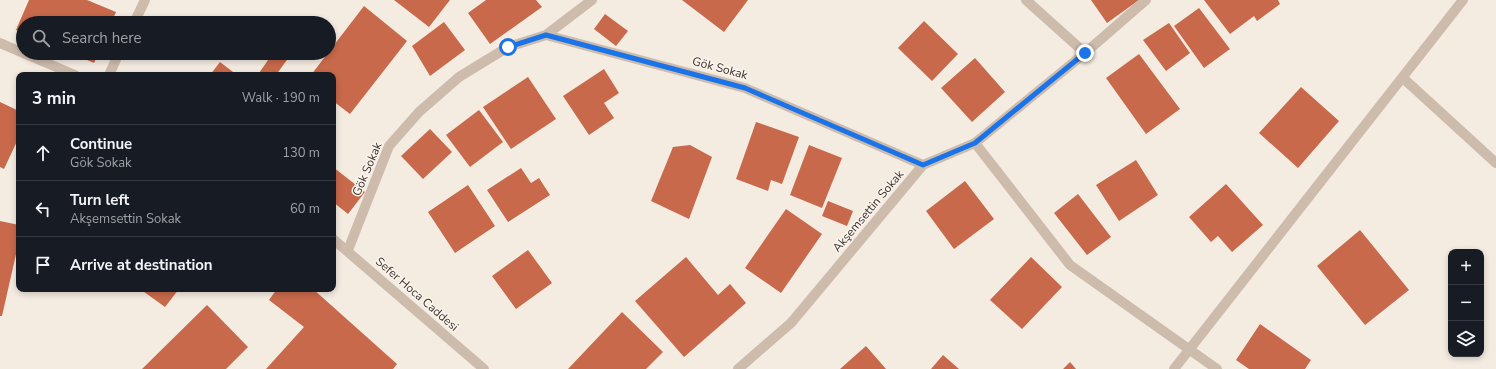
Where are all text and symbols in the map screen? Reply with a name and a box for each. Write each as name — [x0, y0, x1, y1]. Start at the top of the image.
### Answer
search box — [16, 16, 336, 60]
icon: search — [30, 27, 52, 49]
text: Search here — [62, 28, 142, 48]
route start — [499, 38, 517, 56]
route end — [1076, 44, 1094, 62]
street label: Gök Sokak — [690, 53, 750, 83]
text: 3 min — [32, 87, 76, 110]
text: Walk · 190 m — [242, 89, 320, 107]
text: Continue — [70, 134, 132, 154]
street label: Gök Sokak — [349, 139, 386, 198]
icon: ahead — [32, 142, 54, 164]
text: 130 m — [282, 144, 320, 162]
text: Gök Sokak — [70, 154, 132, 172]
street label: Akşemsettin Sokak — [829, 166, 908, 255]
text: Turn left — [70, 190, 129, 210]
icon: left — [32, 198, 54, 220]
text: 60 m — [290, 200, 320, 218]
text: Akşemsettin Sokak — [70, 210, 181, 228]
map controls — [1448, 249, 1484, 357]
button: + — [1448, 249, 1484, 285]
street label: Sefer Hoca Caddesi — [372, 253, 462, 335]
icon: arrive — [32, 254, 54, 276]
text: Arrive at destination — [70, 255, 213, 275]
button: − — [1448, 285, 1484, 321]
button: layers — [1448, 321, 1484, 357]

